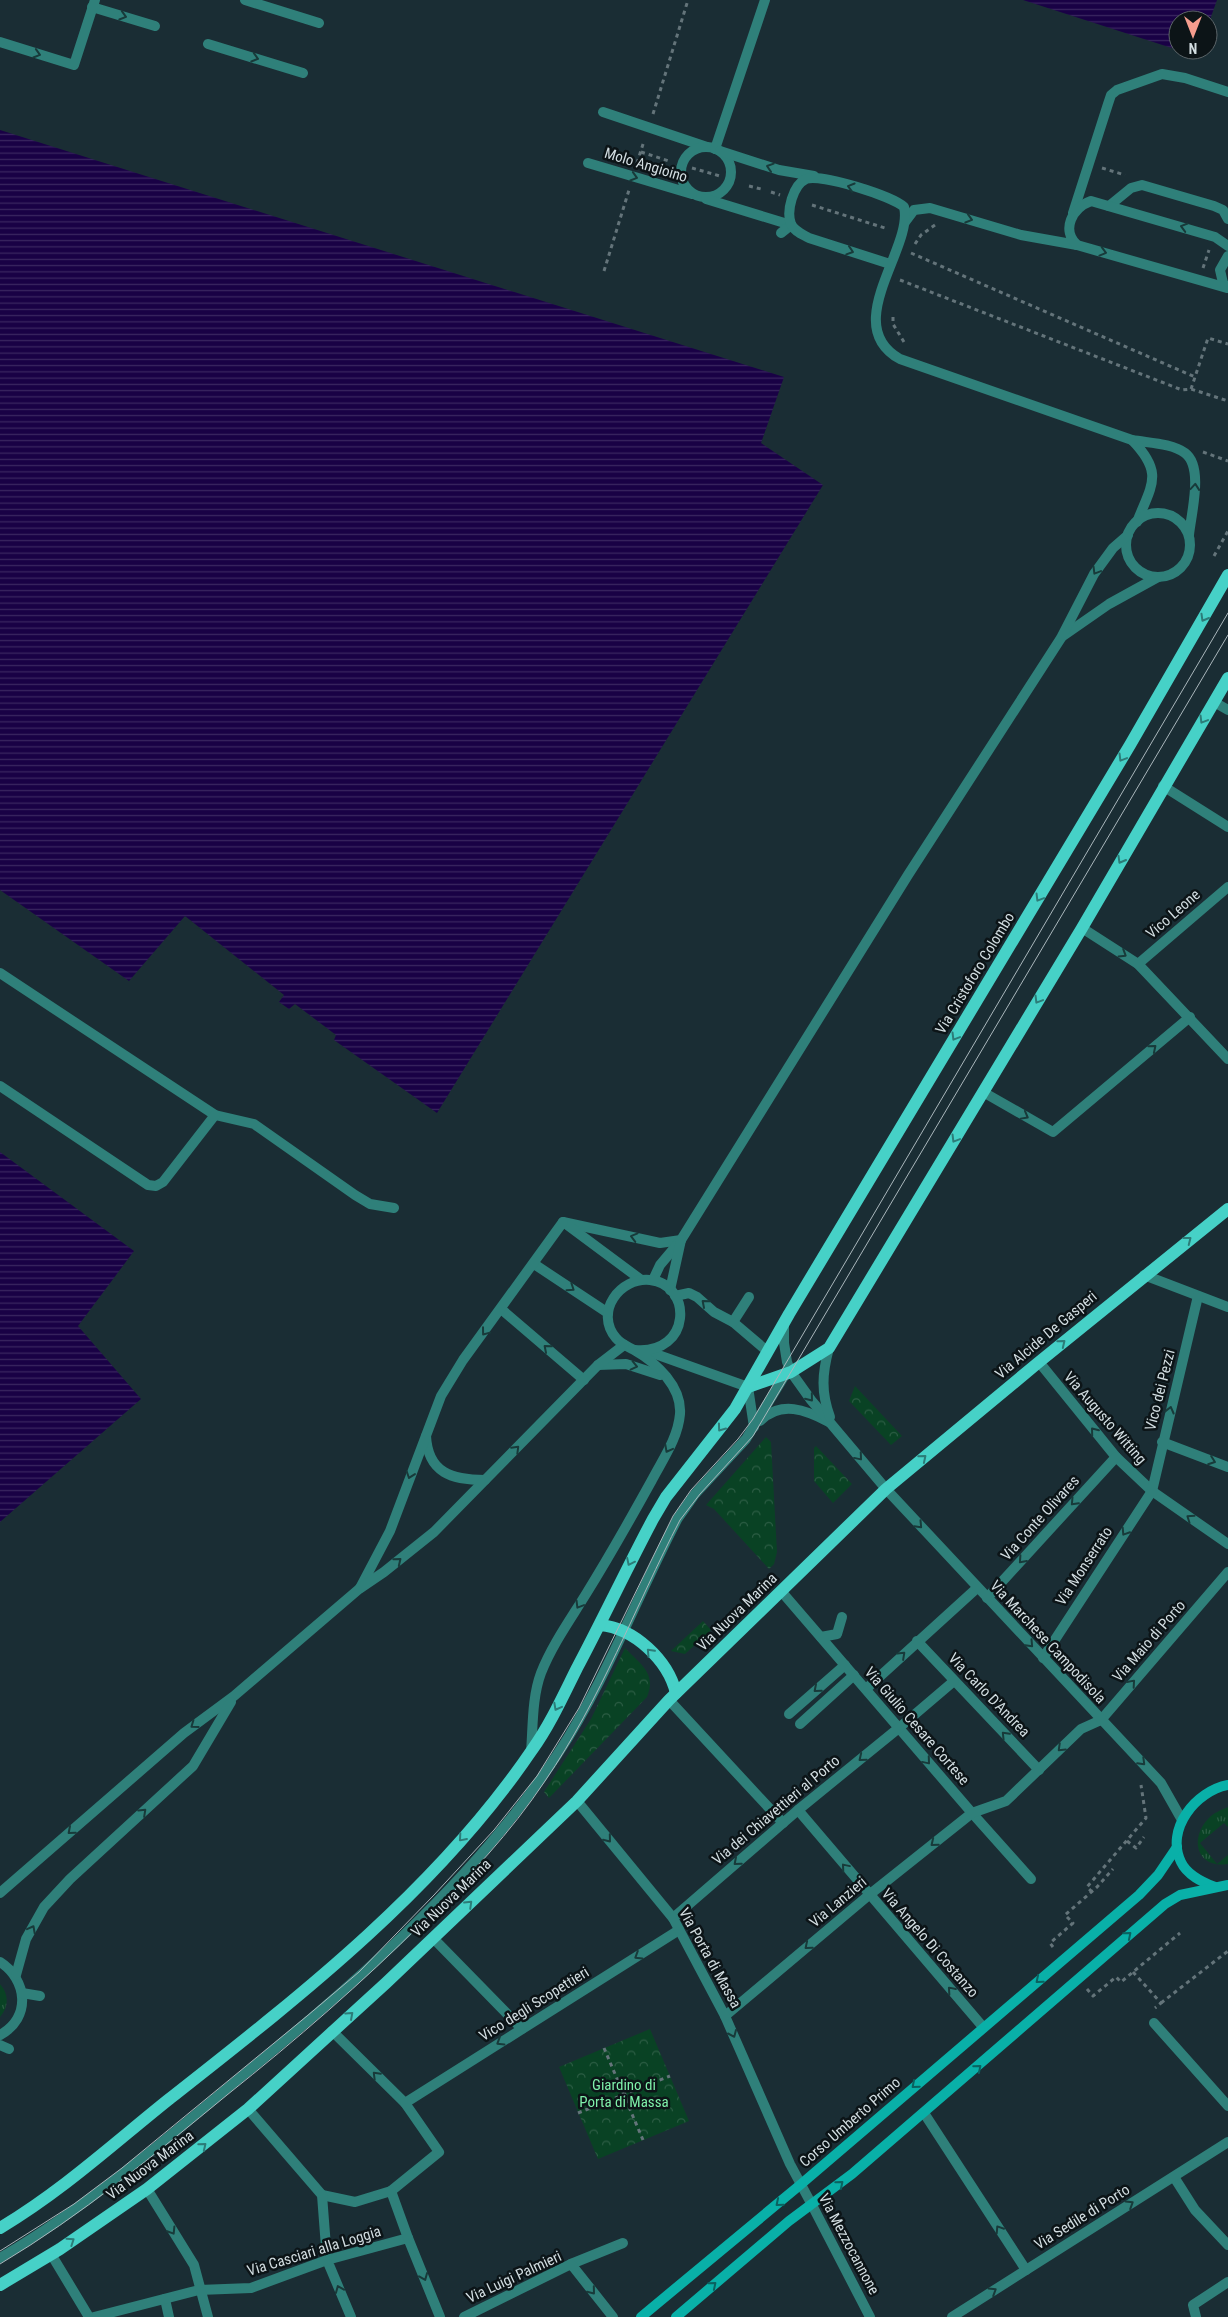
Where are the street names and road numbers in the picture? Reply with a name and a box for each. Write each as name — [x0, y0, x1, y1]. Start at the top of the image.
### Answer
street label: Molo Angioino — [602, 144, 690, 186]
street label: Vico Leone — [1142, 886, 1204, 942]
street label: Via Cristoforo Colombo — [932, 909, 1018, 1037]
street label: Via Alcide De Gasperi — [991, 1287, 1101, 1383]
street label: Vico dei Pezzi — [1141, 1348, 1179, 1432]
street label: Via Augusto Witting — [1060, 1368, 1150, 1468]
street label: Via Conte Olivares — [997, 1472, 1083, 1564]
street label: Via Monserrato — [1052, 1523, 1116, 1609]
street label: Via Nuova Marina — [693, 1569, 781, 1655]
street label: Via Marchese Campodisola — [986, 1577, 1110, 1707]
street label: Via Maio di Porto — [1109, 1597, 1189, 1685]
street label: Via Carlo D'Andrea — [945, 1649, 1033, 1741]
street label: Via Giulio Cesare Cortese — [861, 1663, 973, 1789]
street label: Via dei Chiavettieri al Porto — [709, 1751, 843, 1869]
street label: Via Nuova Marina — [407, 1855, 495, 1941]
street label: Via Lanzieri — [806, 1873, 870, 1931]
street label: Via Angelo Di Costanzo — [878, 1885, 982, 2001]
street label: Via Porta di Massa — [675, 1905, 745, 2011]
street label: Vico degli Scopettieri — [476, 1963, 592, 2045]
street label: Corso Umberto Primo — [796, 2073, 904, 2171]
street label: Via Nuova Marina — [103, 2126, 197, 2204]
street label: Via Sedile di Porto — [1031, 2181, 1133, 2253]
street label: Via Mezzocannone — [815, 2190, 883, 2298]
street label: Via Casciari alla Loggia — [245, 2222, 383, 2280]
street label: Via Luigi Palmieri — [464, 2247, 564, 2307]

